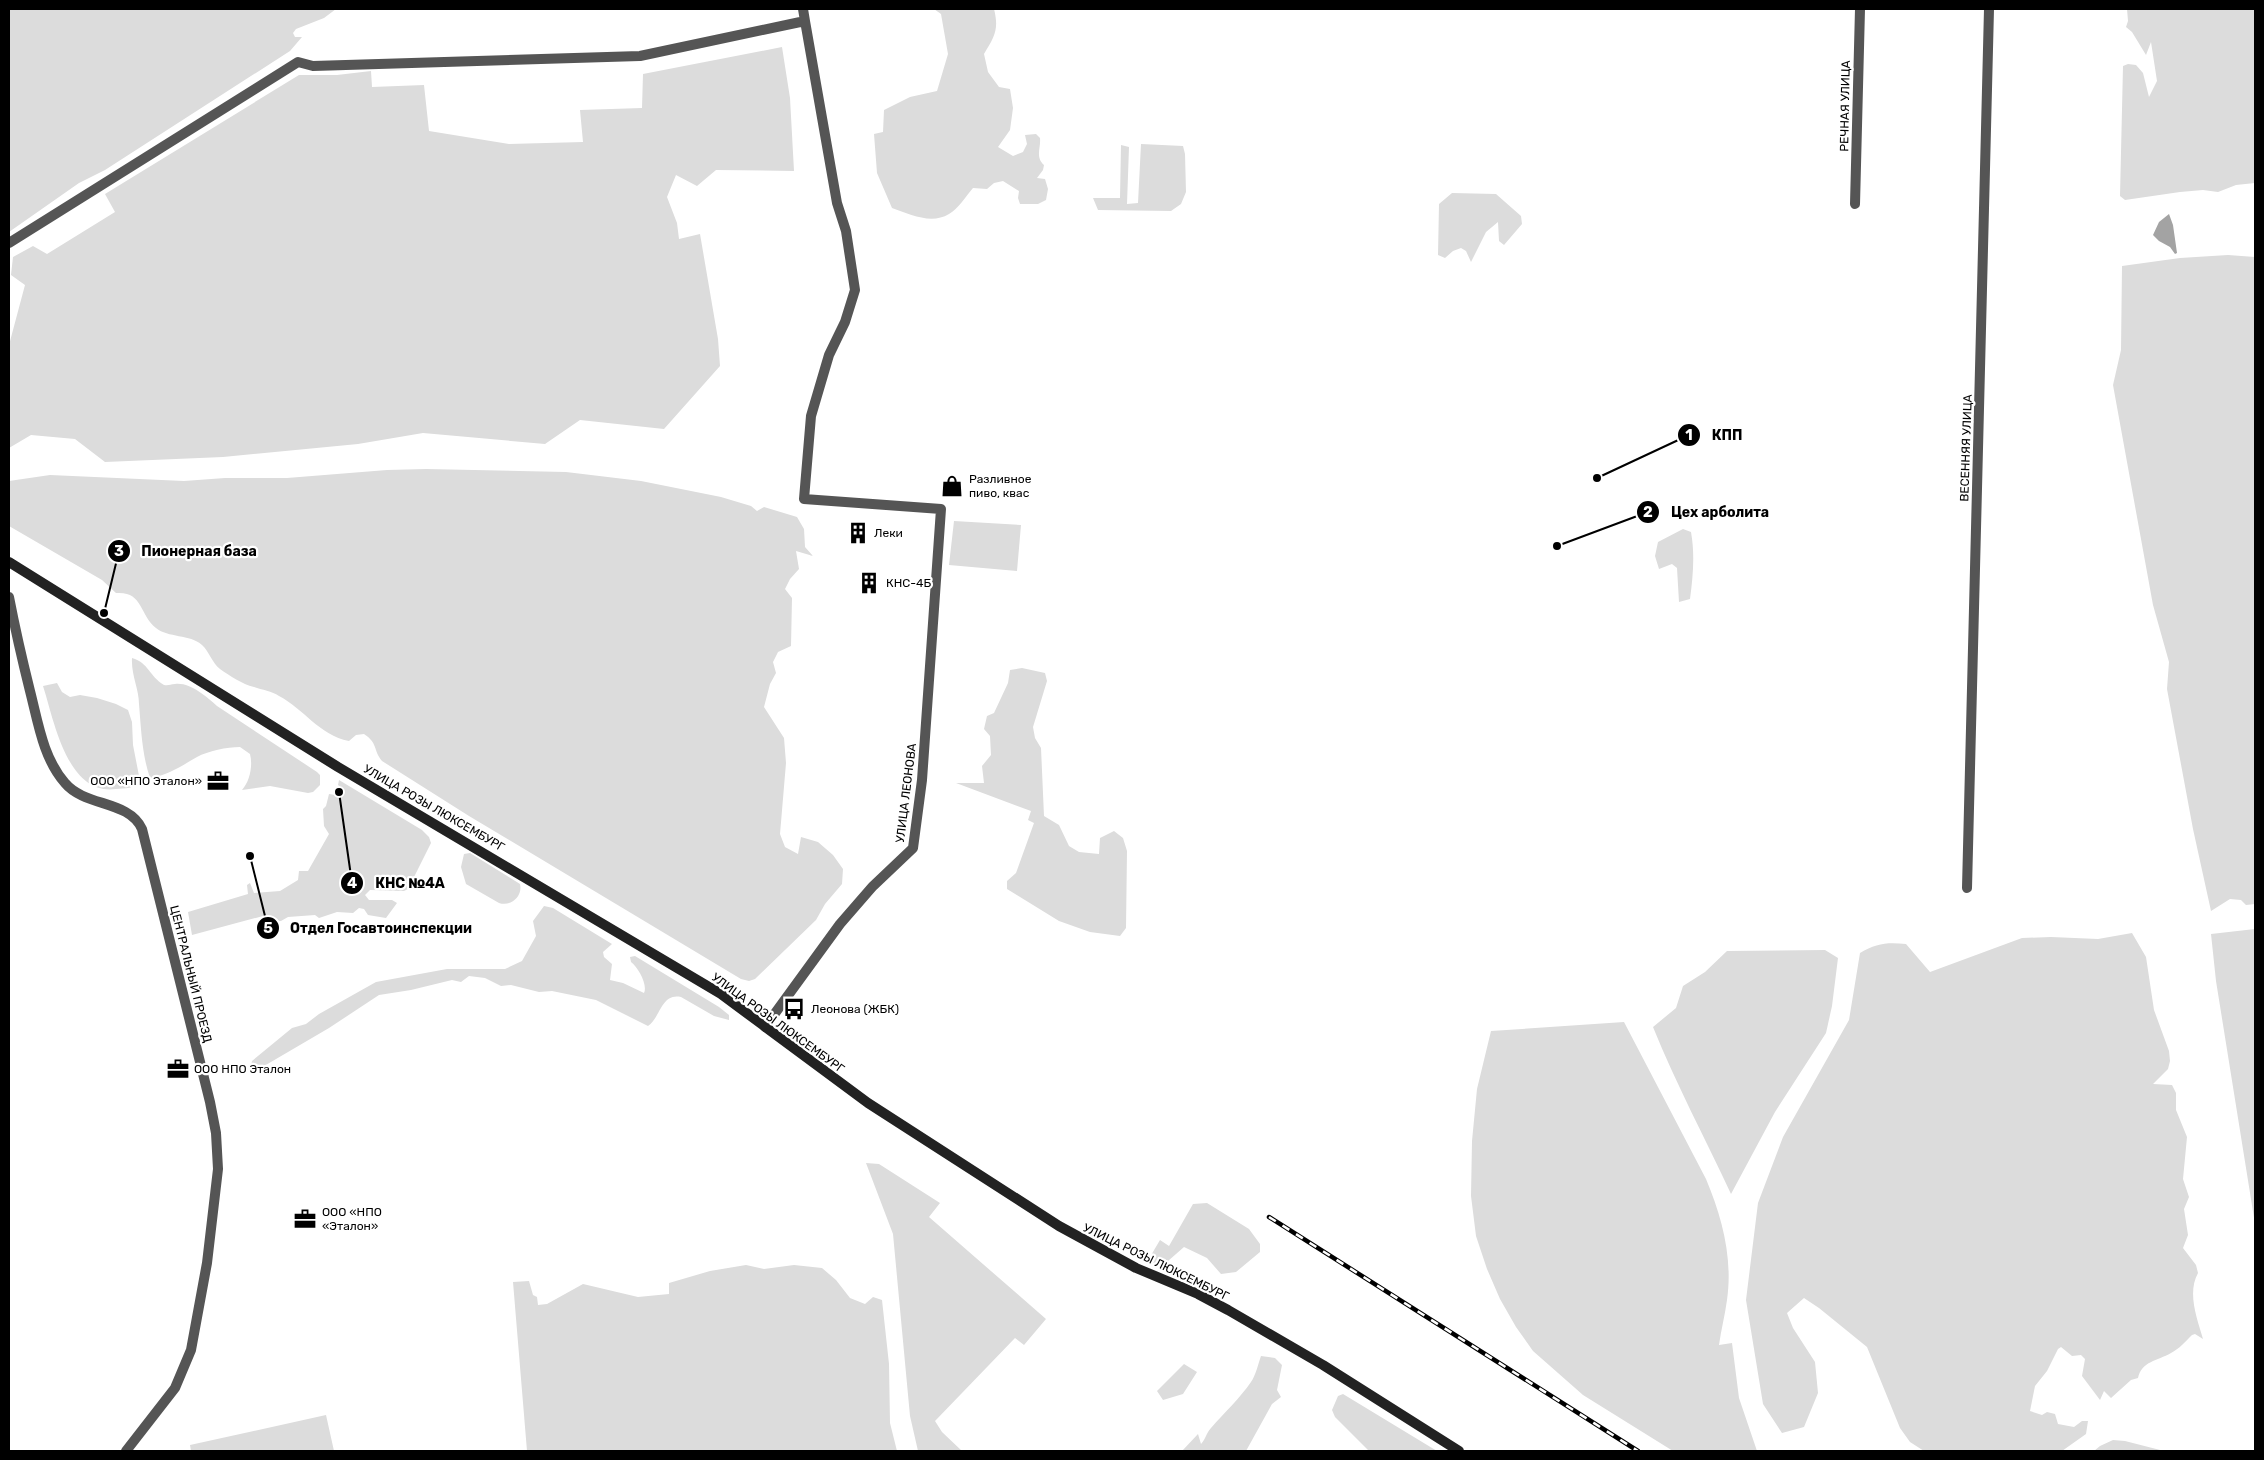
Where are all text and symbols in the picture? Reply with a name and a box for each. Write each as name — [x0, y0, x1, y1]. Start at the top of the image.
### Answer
street label: РЕЧНАЯ УЛИЦА — [1837, 60, 1853, 152]
street label: ВЕСЕННЯЯ УЛИЦА — [1957, 394, 1975, 502]
callout: КПП — [1676, 421, 1752, 450]
text: 1 — [1685, 426, 1693, 444]
text: КПП — [1712, 427, 1742, 444]
place label: Разливное пиво, квас — [969, 472, 1032, 500]
shop icon: Разливное пиво, квас — [939, 473, 965, 499]
callout: Цех арболита — [1635, 498, 1779, 527]
text: 2 — [1643, 503, 1653, 521]
text: Цех арболита — [1671, 504, 1769, 521]
building icon: Леки — [845, 520, 871, 546]
place label: Леки — [874, 526, 903, 540]
callout: Пионерная база — [107, 537, 267, 566]
text: 3 — [114, 542, 124, 560]
text: Пионерная база — [141, 543, 257, 560]
building icon: КНС-4Б — [856, 570, 882, 596]
place label: КНС-4Б — [886, 576, 932, 590]
street label: УЛИЦА ЛЕОНОВА — [893, 742, 919, 844]
street label: УЛИЦА РОЗЫ ЛЮКСЕМБУРГ — [361, 762, 508, 855]
office icon: ООО «НПО Эталон» — [205, 768, 231, 794]
place label: ООО «НПО Эталон» — [90, 774, 202, 788]
callout: КНС №4А — [340, 868, 454, 897]
text: 4 — [347, 874, 357, 892]
text: КНС №4А — [375, 875, 445, 892]
street label: ЦЕНТРАЛЬНЫЙ ПРОЕЗД — [167, 904, 215, 1045]
callout: Отдел Госавтоинспекции — [255, 914, 482, 943]
text: 5 — [263, 919, 273, 937]
text: Отдел Госавтоинспекции — [290, 920, 472, 937]
street label: УЛИЦА РОЗЫ ЛЮКСЕМБУРГ — [709, 970, 848, 1076]
bus stop icon: Леонова (ЖБК) — [781, 996, 807, 1022]
place label: Леонова (ЖБК) — [811, 1002, 899, 1016]
office icon: ООО НПО Эталон — [165, 1056, 191, 1082]
place label: ООО НПО Эталон — [194, 1062, 291, 1076]
place label: ООО «НПО «Эталон» — [322, 1205, 382, 1233]
office icon: ООО «НПО «Эталон» — [292, 1206, 318, 1232]
street label: УЛИЦА РОЗЫ ЛЮКСЕМБУРГ — [1081, 1221, 1232, 1304]

